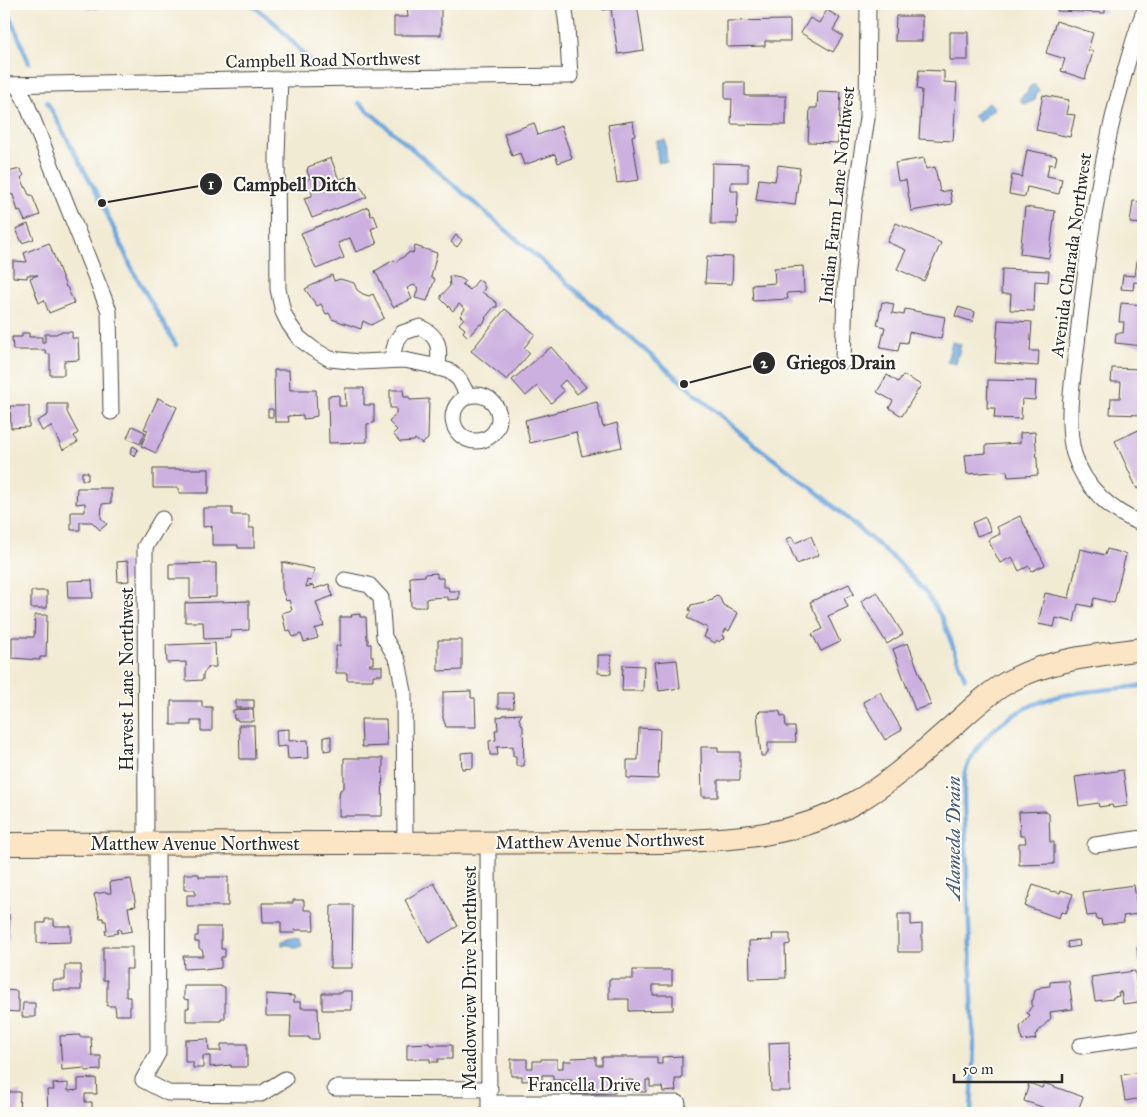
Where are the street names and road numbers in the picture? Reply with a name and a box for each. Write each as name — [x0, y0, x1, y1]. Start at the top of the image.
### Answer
street label: Campbell Road Northwest — [225, 47, 421, 73]
street label: Indian Farm Lane Northwest — [815, 85, 859, 305]
street label: Avenida Charada Northwest — [1046, 151, 1096, 360]
street label: Harvest Lane Northwest — [116, 586, 138, 771]
street label: Matthew Avenue Northwest — [495, 828, 705, 854]
street label: Matthew Avenue Northwest — [90, 833, 300, 855]
street label: Meadowview Drive Northwest — [459, 865, 481, 1090]
street label: Francella Drive — [527, 1074, 641, 1096]

